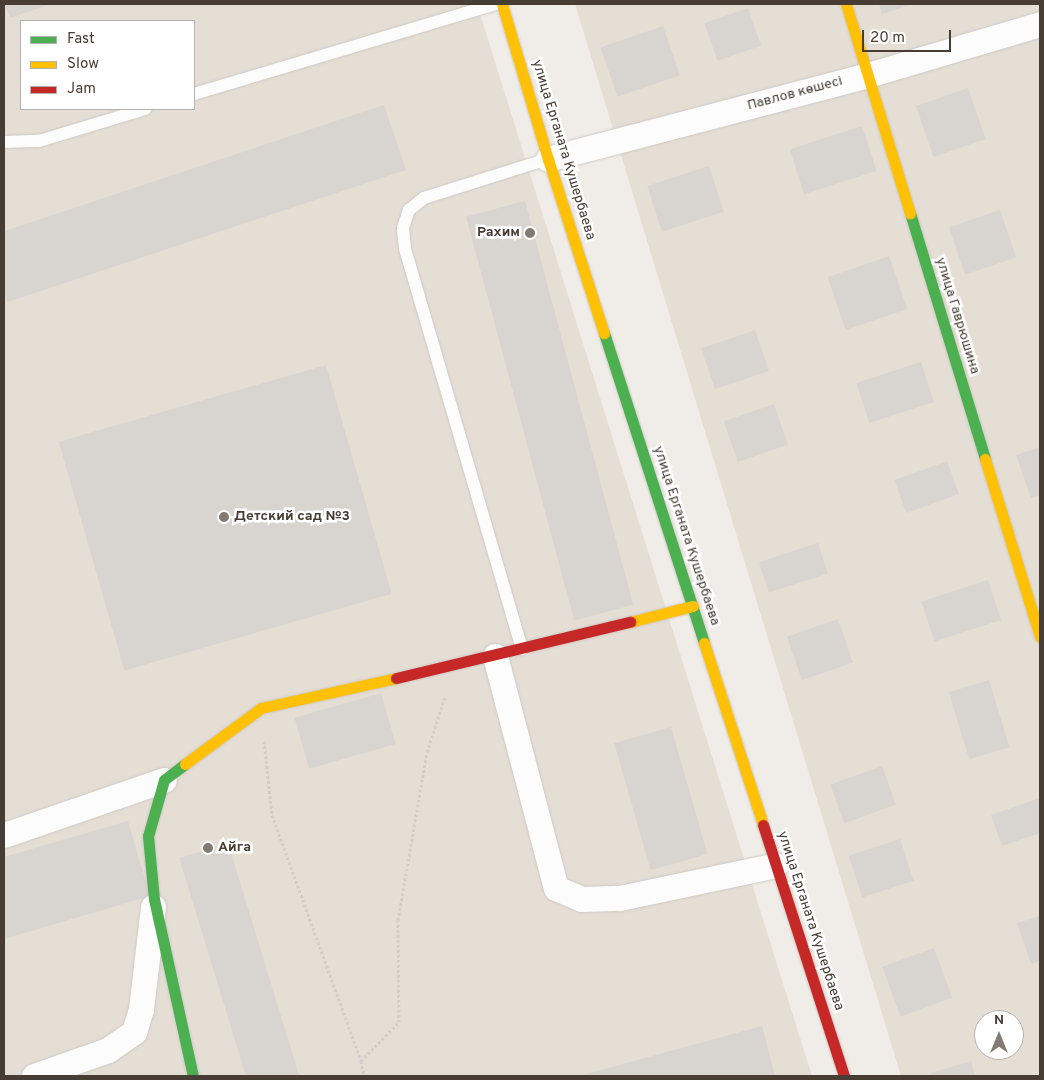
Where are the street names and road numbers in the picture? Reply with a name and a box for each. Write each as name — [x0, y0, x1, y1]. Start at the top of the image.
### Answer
street label: улица Ерганата Кушербаева — [528, 58, 598, 242]
street label: Павлов көшесі — [746, 73, 844, 115]
street label: улица Гаврюшина — [931, 256, 983, 376]
street label: улица Ерганата Кушербаева — [649, 444, 723, 628]
street label: улица Ерганата Кушербаева — [773, 829, 847, 1013]

